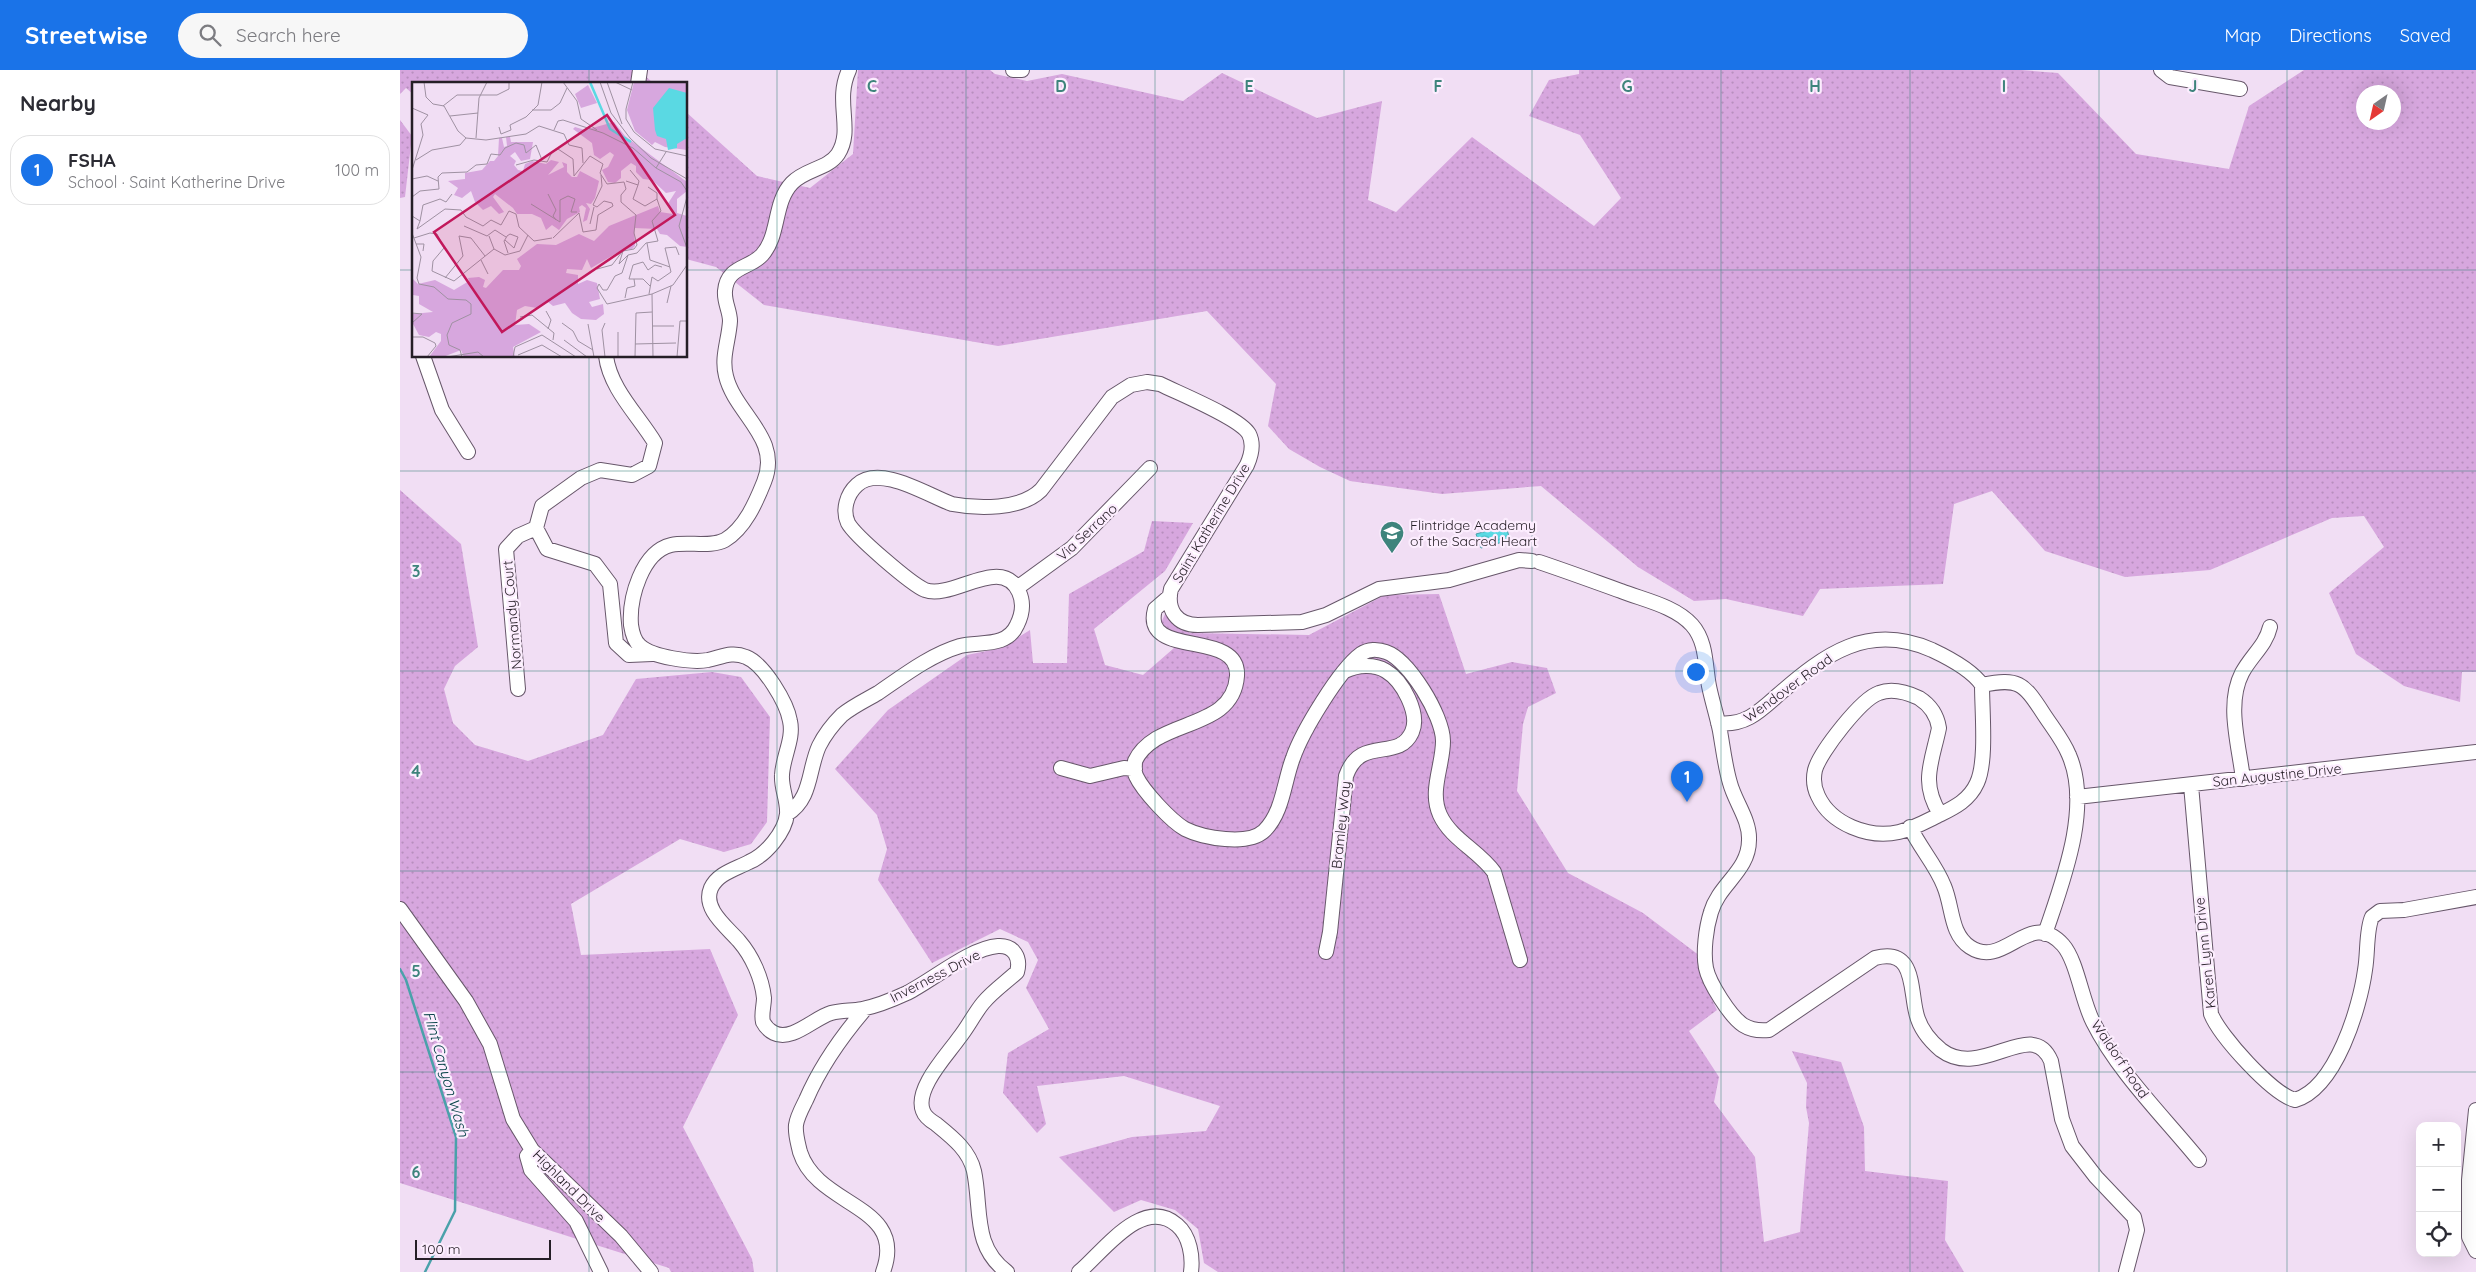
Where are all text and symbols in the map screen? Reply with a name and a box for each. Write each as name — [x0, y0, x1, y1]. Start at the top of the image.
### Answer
search box — [178, 13, 528, 58]
text: Streetwise — [25, 20, 148, 50]
icon: search — [196, 21, 224, 49]
text: Search here — [236, 23, 341, 47]
text: Map — [2224, 24, 2261, 47]
text: Directions — [2289, 24, 2372, 47]
text: Saved — [2400, 24, 2451, 47]
text: C — [867, 76, 877, 96]
text: D — [1055, 76, 1067, 96]
text: E — [1244, 76, 1254, 96]
text: F — [1434, 76, 1443, 96]
text: G — [1621, 76, 1633, 96]
text: H — [1809, 76, 1821, 96]
text: I — [2002, 76, 2006, 96]
text: J — [2189, 76, 2197, 96]
inset map — [412, 82, 688, 358]
north arrow — [2356, 85, 2401, 130]
text: Nearby — [20, 90, 96, 116]
text: FSHA — [68, 148, 116, 172]
text: 1 — [34, 160, 40, 180]
text: 100 m — [335, 160, 379, 180]
text: School · Saint Katherine Drive — [68, 172, 285, 192]
street label: Saint Katherine Drive — [1168, 460, 1254, 586]
street label: Via Serrano — [1053, 499, 1121, 565]
place label: Flintridge Academy of the Sacred Heart — [1410, 516, 1538, 550]
school or university icon: Flintridge Academy of the Sacred Heart — [1379, 520, 1405, 554]
street label: Normandy Court — [498, 560, 526, 670]
text: 3 — [412, 561, 420, 581]
street label: Wendover Road — [1740, 650, 1836, 726]
your location — [1683, 659, 1709, 685]
street label: San Augustine Drive — [2212, 759, 2342, 791]
text: 4 — [411, 761, 421, 781]
pin: 1 — [1671, 761, 1703, 802]
street label: Bramley Way — [1327, 780, 1355, 870]
street label: Karen Lynn Drive — [2190, 896, 2220, 1009]
street label: Inverness Drive — [887, 946, 983, 1006]
text: 5 — [411, 961, 421, 981]
water label: Flint Canyon Wash — [419, 1009, 474, 1139]
street label: Waldorf Road — [2087, 1016, 2153, 1102]
map controls — [2416, 1122, 2461, 1257]
button: + — [2416, 1122, 2461, 1167]
street label: Highland Drive — [529, 1146, 609, 1226]
text: 6 — [412, 1162, 421, 1182]
button: − — [2416, 1167, 2461, 1212]
button: locate — [2416, 1212, 2461, 1257]
scale bar — [415, 1237, 551, 1260]
text: 100 m — [422, 1240, 460, 1258]

